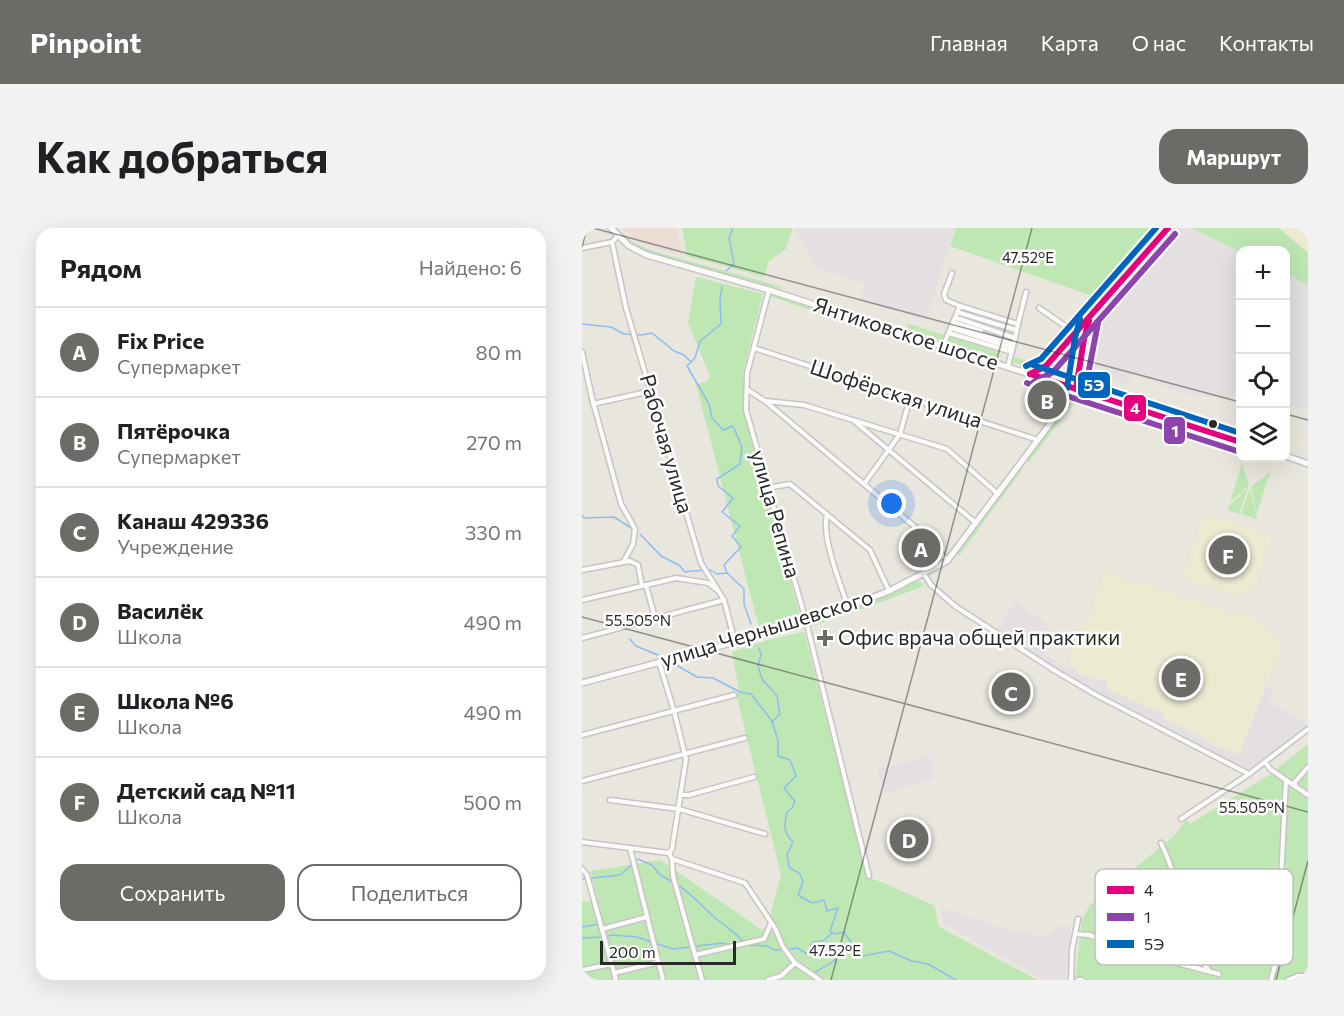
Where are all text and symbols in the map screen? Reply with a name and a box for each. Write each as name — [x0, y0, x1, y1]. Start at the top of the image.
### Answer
text: Pinpoint — [30, 25, 141, 59]
text: Главная — [930, 30, 1008, 55]
text: Карта — [1041, 30, 1099, 55]
text: О нас — [1132, 30, 1186, 55]
text: Контакты — [1219, 30, 1314, 55]
button: Маршрут — [1159, 129, 1308, 184]
text: Как добраться — [36, 130, 328, 182]
map controls — [1236, 246, 1290, 462]
button: + — [1236, 246, 1290, 300]
text: 47.52°E — [1002, 248, 1054, 266]
text: Рядом — [60, 252, 142, 283]
text: Найдено: 6 — [419, 255, 522, 279]
street label: Янтиковское шоссе — [811, 291, 1002, 374]
button: − — [1236, 300, 1290, 354]
text: Fix Price — [117, 327, 204, 354]
text: A — [72, 340, 87, 364]
text: 80 m — [476, 340, 522, 364]
street label: Шофёрская улица — [807, 353, 986, 432]
text: Супермаркет — [117, 354, 241, 378]
button: locate — [1236, 354, 1290, 408]
street label: Рабочая улица — [636, 371, 699, 516]
line badge: 5Э — [1077, 371, 1111, 399]
text: 5Э — [1084, 375, 1104, 394]
pin: B — [1028, 378, 1066, 423]
line badge: 4 — [1123, 394, 1147, 422]
text: 4 — [1130, 398, 1140, 417]
button: layers — [1236, 408, 1290, 462]
line badge: 1 — [1163, 416, 1186, 445]
text: Пятёрочка — [117, 417, 230, 444]
unlabelled marker — [1207, 418, 1219, 430]
text: 1 — [1171, 421, 1179, 440]
text: B — [73, 430, 86, 454]
text: 270 m — [466, 430, 522, 454]
text: Супермаркет — [117, 444, 241, 468]
street label: улица Репина — [746, 447, 807, 581]
your location — [877, 489, 906, 518]
text: Канаш 429336 — [117, 507, 269, 534]
text: C — [73, 520, 86, 544]
text: 330 m — [465, 520, 522, 544]
pin: A — [902, 526, 940, 570]
pin: F — [1208, 532, 1248, 578]
text: Учреждение — [117, 534, 234, 558]
street label: улица Чернышевского — [657, 583, 876, 672]
text: Василёк — [117, 597, 204, 624]
text: D — [72, 610, 87, 634]
text: 490 m — [464, 610, 522, 634]
text: 55.505°N — [605, 611, 671, 629]
text: Школа — [117, 624, 182, 648]
place label: Офис врача общей практики — [838, 624, 1120, 649]
marker: Офис врача общей практики — [816, 629, 834, 647]
pin: E — [1162, 656, 1200, 700]
pin: C — [992, 670, 1030, 714]
text: Школа №6 — [117, 687, 234, 714]
text: E — [74, 700, 85, 724]
text: 490 m — [464, 700, 522, 724]
text: Школа — [117, 714, 182, 738]
text: Детский сад №11 — [117, 777, 296, 804]
text: F — [74, 790, 85, 814]
text: 500 m — [463, 790, 522, 814]
text: 55.505°N — [1219, 798, 1285, 816]
text: Школа — [117, 804, 182, 828]
pin: D — [890, 816, 928, 862]
button: Сохранить — [60, 864, 285, 921]
button: Поделиться — [297, 864, 522, 921]
legend — [1095, 869, 1293, 965]
text: 4 — [1144, 880, 1154, 899]
text: 1 — [1144, 907, 1151, 926]
text: 5Э — [1144, 934, 1164, 953]
scale bar — [600, 938, 736, 966]
text: 47.52°E — [809, 941, 861, 959]
text: 200 m — [609, 942, 656, 961]

